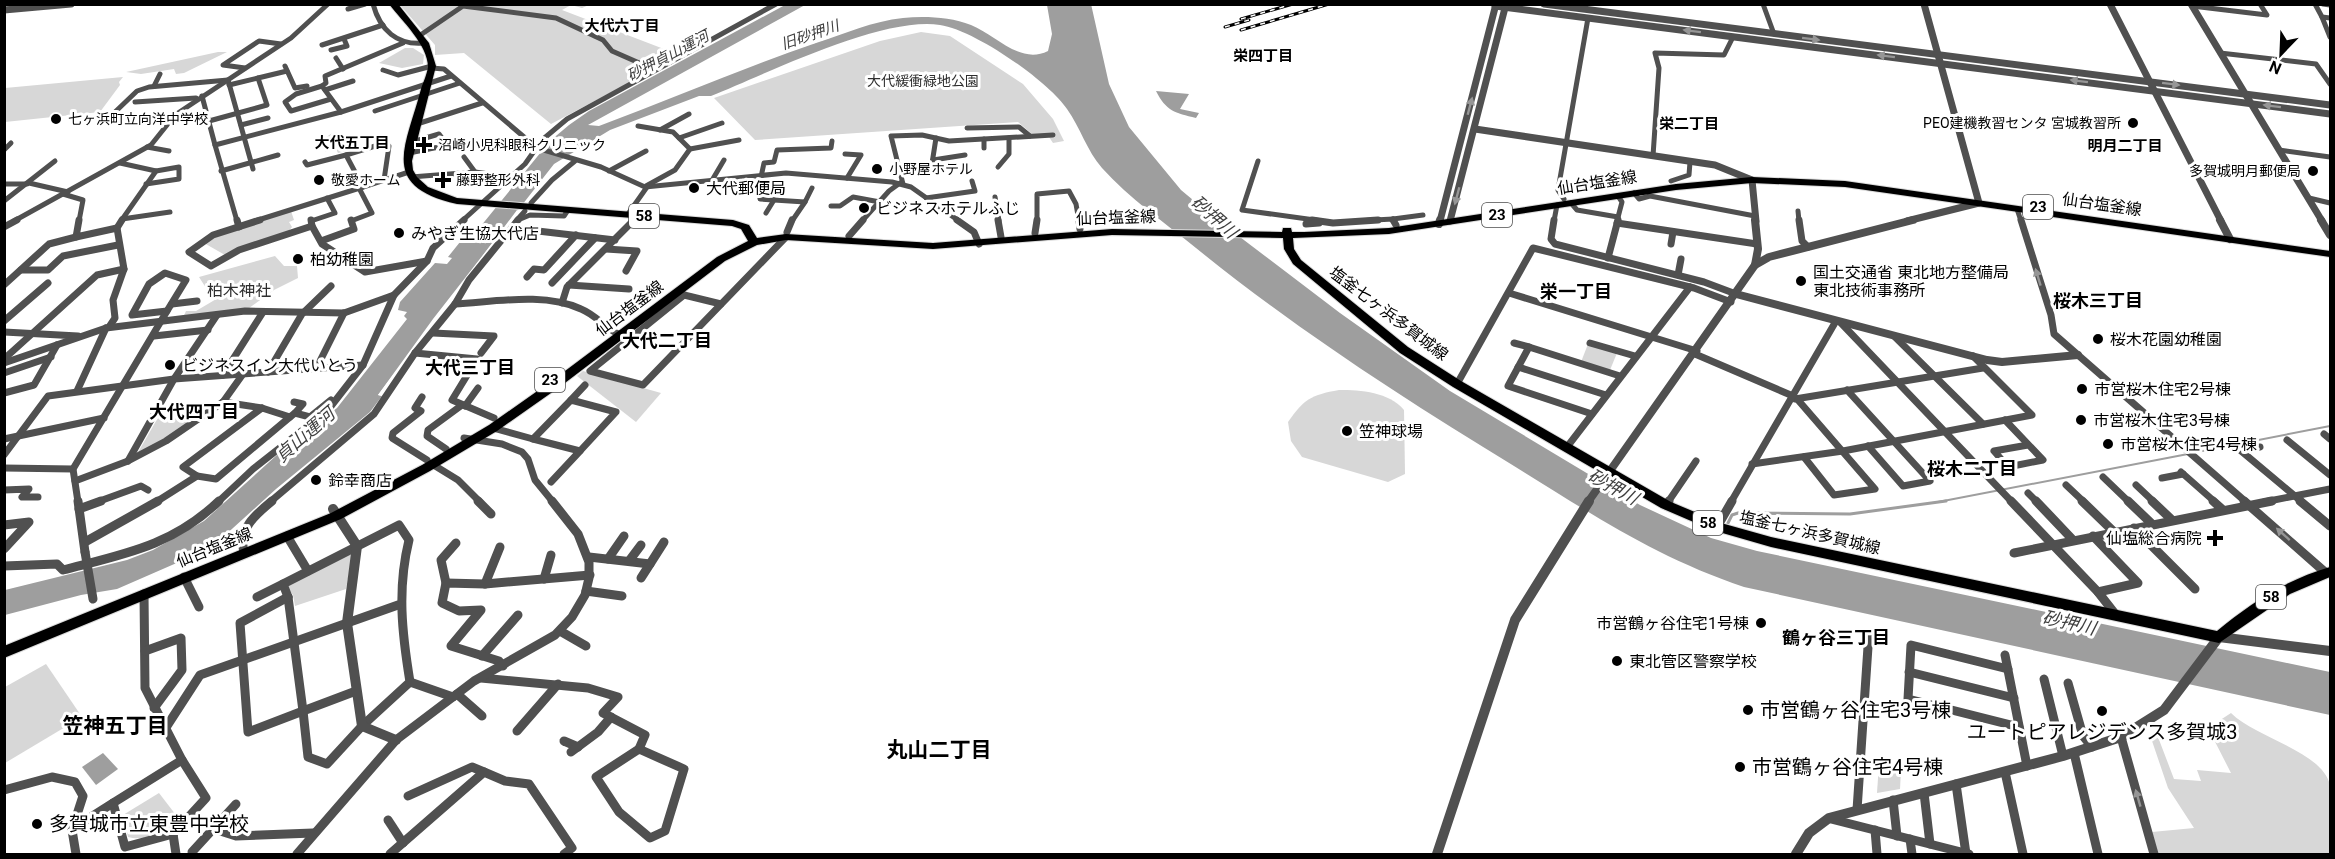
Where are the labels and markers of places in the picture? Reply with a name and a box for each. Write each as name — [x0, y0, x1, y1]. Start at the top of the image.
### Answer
place label: 七ヶ浜町立向洋中学校 — [68, 111, 208, 127]
marker: 七ヶ浜町立向洋中学校 — [49, 112, 63, 126]
place label: PEO建機教習センタ 宮城教習所 — [1923, 115, 2121, 131]
marker: PEO建機教習センタ 宮城教習所 — [2126, 116, 2140, 130]
marker: 沼崎小児科眼科クリニック — [415, 136, 433, 154]
place label: 沼崎小児科眼科クリニック — [438, 137, 606, 153]
place label: 小野屋ホテル — [889, 161, 973, 177]
marker: 小野屋ホテル — [870, 162, 884, 176]
place label: 多賀城明月郵便局 — [2189, 163, 2301, 179]
marker: 多賀城明月郵便局 — [2306, 164, 2320, 178]
marker: 藤野整形外科 — [434, 171, 452, 189]
place label: 敬愛ホーム — [331, 172, 401, 188]
place label: 藤野整形外科 — [456, 172, 540, 188]
marker: 敬愛ホーム — [312, 173, 326, 187]
place label: 大代郵便局 — [706, 179, 786, 198]
marker: 大代郵便局 — [687, 181, 701, 195]
place label: ビジネスホテルふじ — [876, 199, 1020, 218]
marker: ビジネスホテルふじ — [857, 201, 871, 215]
place label: みやぎ生協大代店 — [411, 224, 539, 243]
marker: みやぎ生協大代店 — [392, 226, 406, 240]
place label: 柏幼稚園 — [310, 250, 374, 269]
marker: 柏幼稚園 — [291, 252, 305, 266]
place label: 国土交通省 東北地方整備局 東北技術事務所 — [1813, 263, 2009, 300]
marker: 国土交通省 東北地方整備局 東北技術事務所 — [1794, 274, 1808, 288]
place label: 桜木花園幼稚園 — [2110, 330, 2222, 349]
marker: 桜木花園幼稚園 — [2091, 332, 2105, 346]
place label: ビジネスイン大代いとう — [182, 356, 358, 375]
marker: ビジネスイン大代いとう — [163, 358, 177, 372]
place label: 市営桜木住宅2号棟 — [2094, 380, 2231, 399]
marker: 市営桜木住宅2号棟 — [2075, 382, 2089, 396]
place label: 市営桜木住宅3号棟 — [2093, 411, 2230, 430]
marker: 市営桜木住宅3号棟 — [2074, 413, 2088, 427]
place label: 笠神球場 — [1359, 422, 1423, 441]
marker: 笠神球場 — [1340, 424, 1354, 438]
place label: 市営桜木住宅4号棟 — [2120, 435, 2257, 454]
marker: 市営桜木住宅4号棟 — [2101, 437, 2115, 451]
place label: 鈴幸商店 — [328, 471, 392, 490]
marker: 鈴幸商店 — [309, 473, 323, 487]
place label: 仙塩総合病院 — [2106, 529, 2202, 548]
marker: 仙塩総合病院 — [2206, 529, 2224, 547]
place label: 市営鶴ヶ谷住宅1号棟 — [1596, 614, 1749, 633]
marker: 市営鶴ヶ谷住宅1号棟 — [1754, 616, 1768, 630]
place label: 東北管区警察学校 — [1629, 652, 1757, 671]
marker: 東北管区警察学校 — [1610, 654, 1624, 668]
place label: 市営鶴ヶ谷住宅3号棟 — [1760, 698, 1951, 722]
marker: 市営鶴ヶ谷住宅3号棟 — [1741, 703, 1755, 717]
marker: ユートピアレジデンス多賀城3 — [2095, 704, 2109, 718]
place label: ユートピアレジデンス多賀城3 — [1967, 720, 2237, 744]
place label: 市営鶴ヶ谷住宅4号棟 — [1752, 755, 1943, 779]
marker: 市営鶴ヶ谷住宅4号棟 — [1733, 760, 1747, 774]
place label: 多賀城市立東豊中学校 — [49, 812, 249, 836]
marker: 多賀城市立東豊中学校 — [30, 817, 44, 831]

